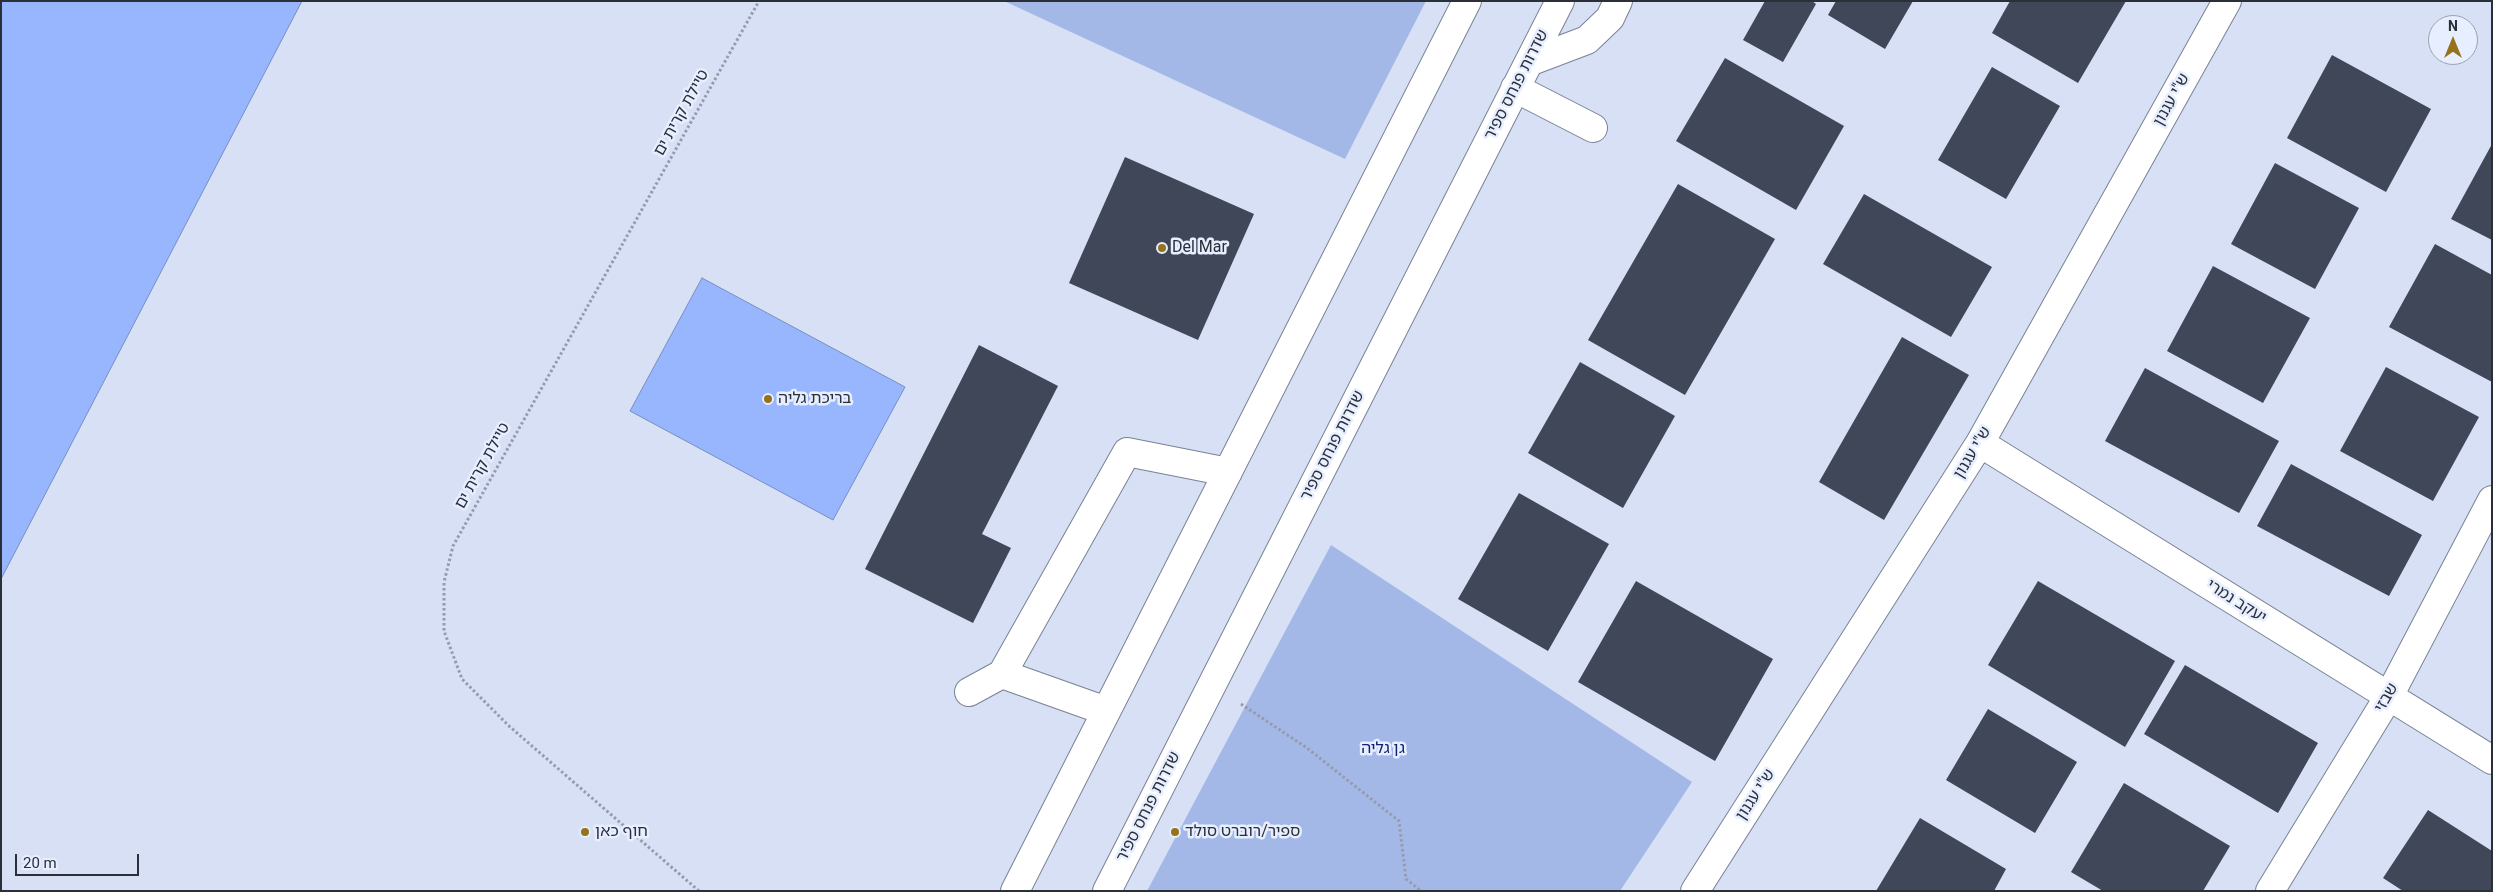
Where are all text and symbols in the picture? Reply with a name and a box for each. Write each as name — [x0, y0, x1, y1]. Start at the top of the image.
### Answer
north arrow — [2428, 15, 2478, 65]
text: N — [2448, 18, 2458, 34]
street label: שדרות פנחס ספיר — [1481, 27, 1553, 143]
street label: טיילת קרית ים — [650, 67, 714, 159]
street label: ש"י עגנון — [2150, 70, 2194, 130]
place label: Del Mar — [1172, 238, 1227, 258]
marker: Del Mar — [1156, 242, 1168, 254]
street label: שדרות פנחס ספיר — [1297, 388, 1369, 504]
place label: בריכת גליה — [778, 389, 851, 409]
marker: בריכת גליה — [762, 393, 774, 405]
street label: טיילת קרית ים — [451, 420, 515, 512]
street label: ש"י עגנון — [1950, 424, 1996, 482]
street label: יעקב נמרי — [2202, 576, 2270, 628]
street label: שבזי — [2371, 680, 2403, 716]
park label: גן גליה — [1361, 739, 1405, 759]
street label: שדרות פנחס ספיר — [1113, 749, 1185, 865]
street label: ש"י עגנון — [1732, 766, 1780, 824]
place label: חוף כאן — [595, 822, 648, 842]
place label: ספיר/רוברט סולד — [1185, 822, 1300, 842]
marker: חוף כאן — [579, 826, 591, 838]
marker: ספיר/רוברט סולד — [1169, 826, 1181, 838]
scale bar — [18, 844, 141, 876]
text: 20 m — [23, 854, 57, 872]

